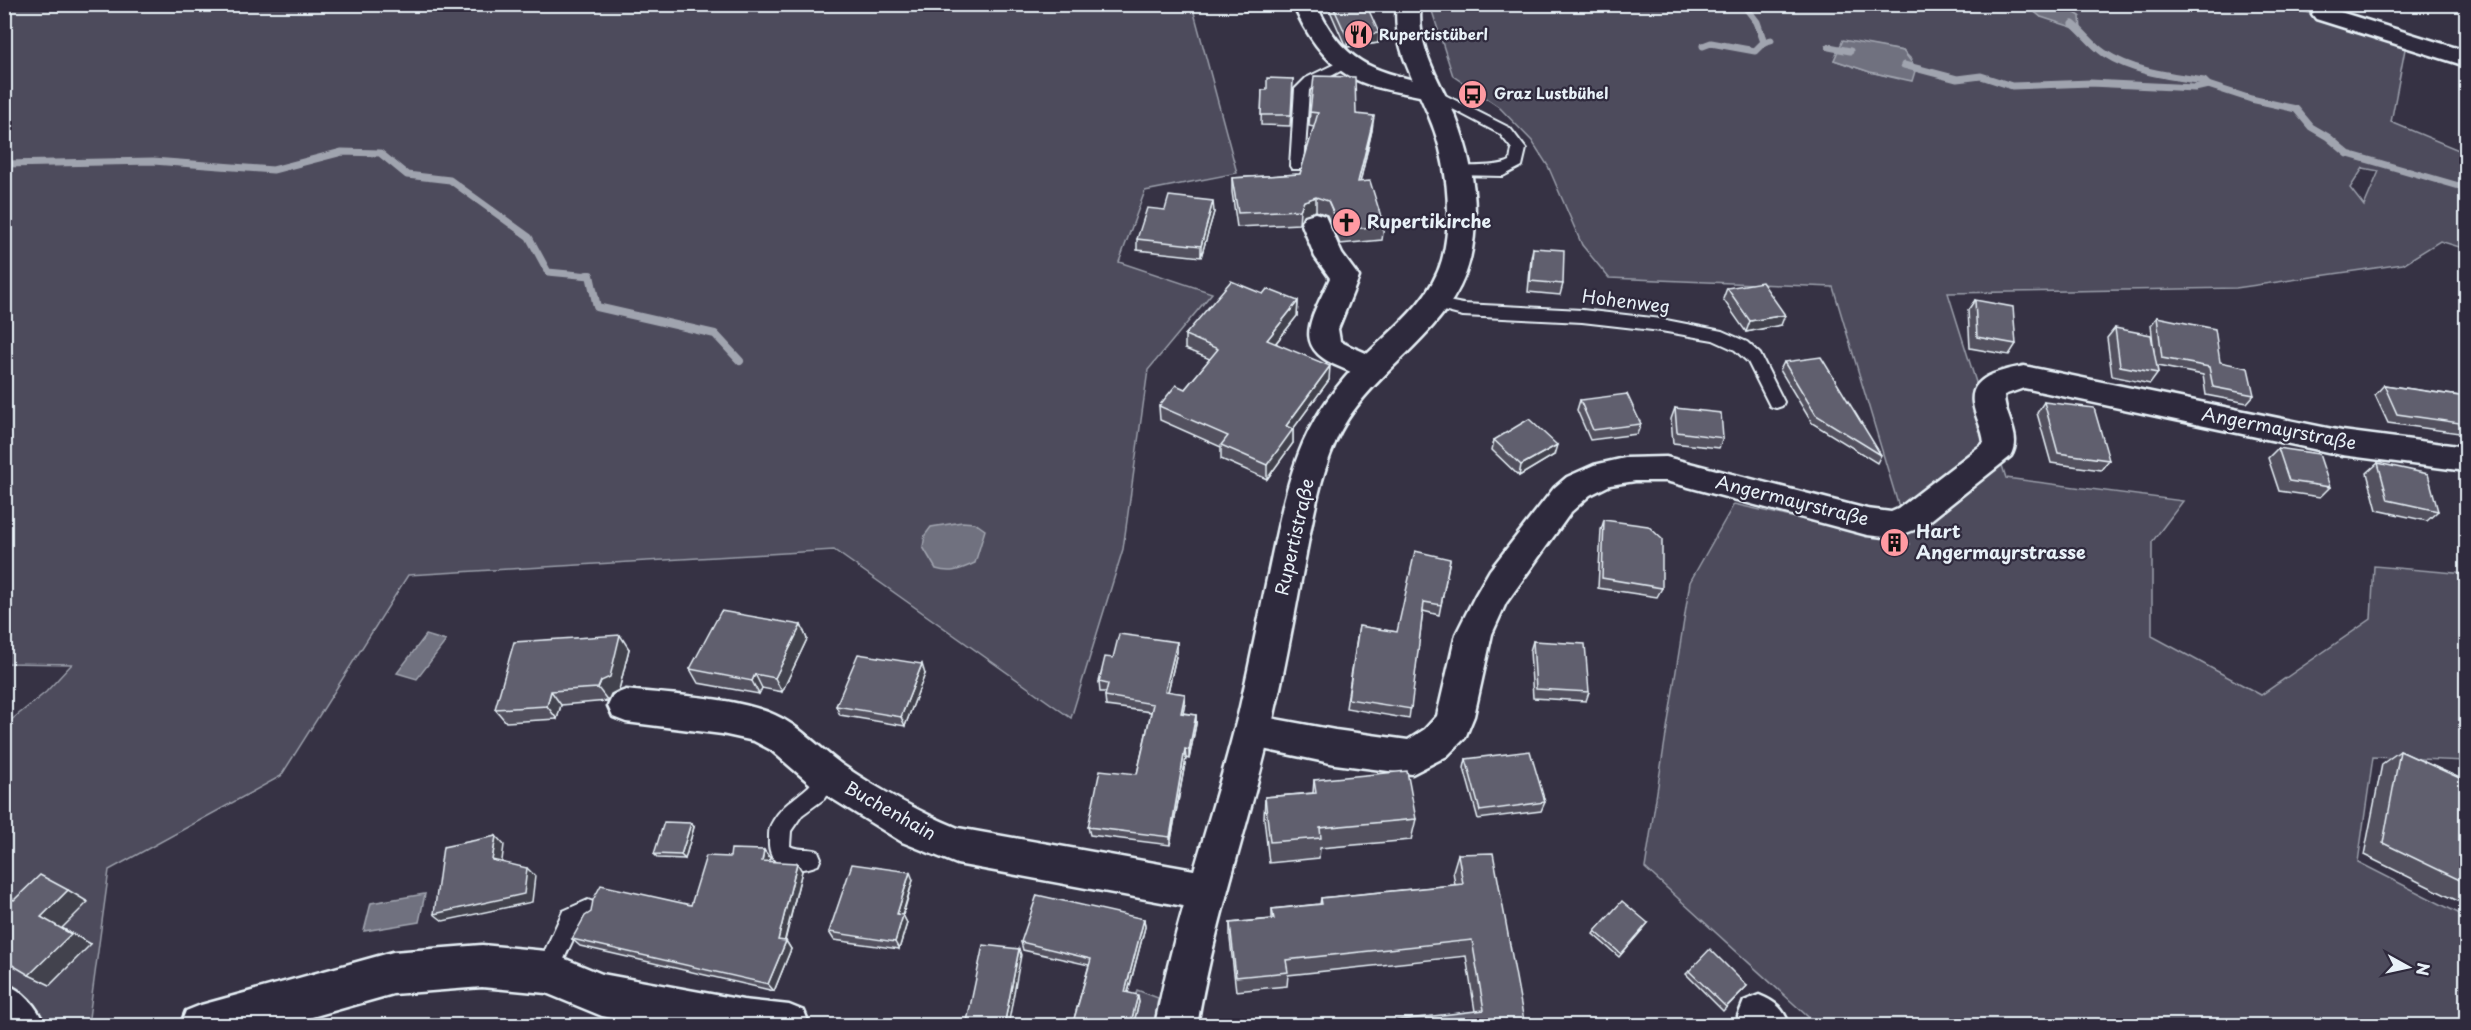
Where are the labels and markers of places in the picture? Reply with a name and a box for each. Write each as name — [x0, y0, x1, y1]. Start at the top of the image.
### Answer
restaurant icon: Rupertistüberl — [1342, 19, 1374, 51]
place label: Rupertistüberl — [1379, 22, 1488, 45]
bus stop icon: Graz Lustbühel — [1457, 78, 1489, 110]
place label: Graz Lustbühel — [1494, 81, 1608, 104]
church icon: Rupertikirche — [1330, 206, 1362, 238]
place label: Rupertikirche — [1367, 207, 1491, 234]
place label: Hart Angermayrstrasse — [1916, 517, 2086, 565]
building icon: Hart Angermayrstrasse — [1879, 526, 1911, 558]

